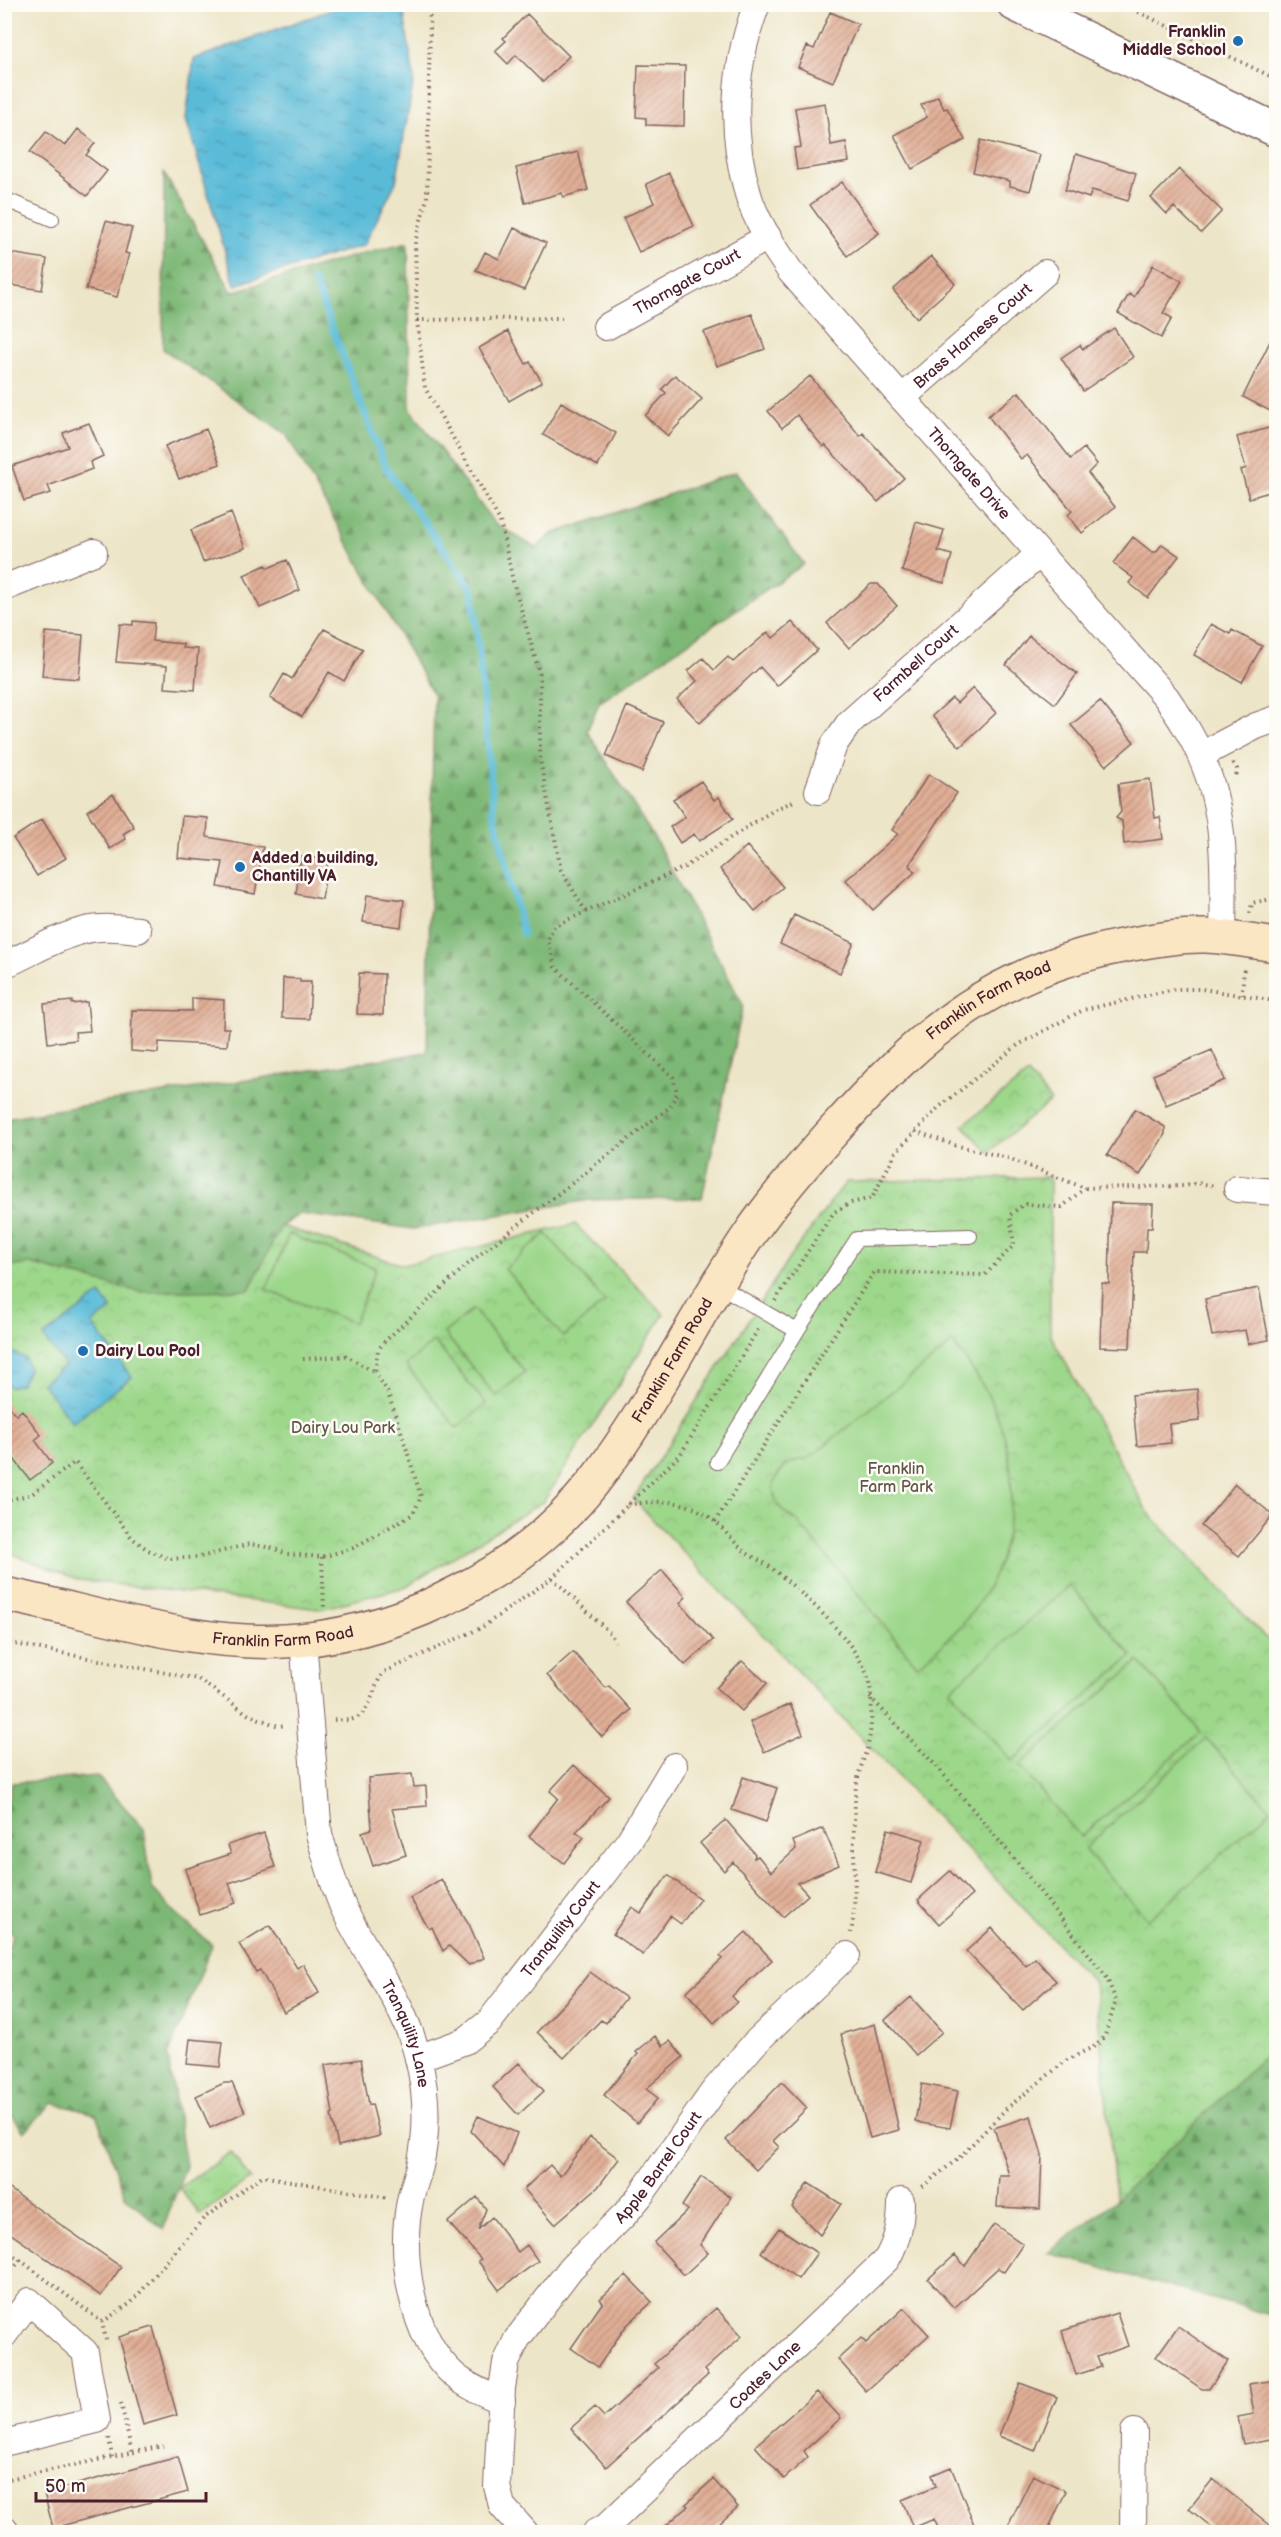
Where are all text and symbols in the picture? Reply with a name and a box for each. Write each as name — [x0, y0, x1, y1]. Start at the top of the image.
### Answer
place label: Franklin Middle School — [1123, 23, 1226, 60]
marker: Franklin Middle School — [1231, 34, 1245, 48]
street label: Thorngate Court — [631, 245, 744, 319]
street label: Brass Harness Court — [910, 279, 1036, 393]
street label: Thorngate Drive — [923, 424, 1015, 524]
street label: Farmbell Court — [870, 621, 963, 706]
place label: Added a building, Chantilly VA — [251, 849, 378, 886]
marker: Added a building, Chantilly VA — [233, 860, 247, 874]
street label: Franklin Farm Road — [923, 957, 1054, 1044]
street label: Franklin Farm Road — [628, 1295, 717, 1426]
place label: Dairy Lou Pool — [95, 1342, 200, 1361]
marker: Dairy Lou Pool — [76, 1344, 90, 1358]
park label: Dairy Lou Park — [291, 1419, 395, 1438]
park label: Franklin Farm Park — [859, 1460, 933, 1497]
street label: Franklin Farm Road — [211, 1622, 355, 1651]
street label: Tranquility Court — [517, 1877, 604, 1981]
street label: Tranquility Lane — [377, 1977, 433, 2089]
street label: Apple Barrel Court — [611, 2108, 706, 2228]
street label: Coates Lane — [725, 2336, 805, 2414]
scale bar — [36, 2465, 206, 2503]
text: 50 m — [45, 2476, 86, 2497]

